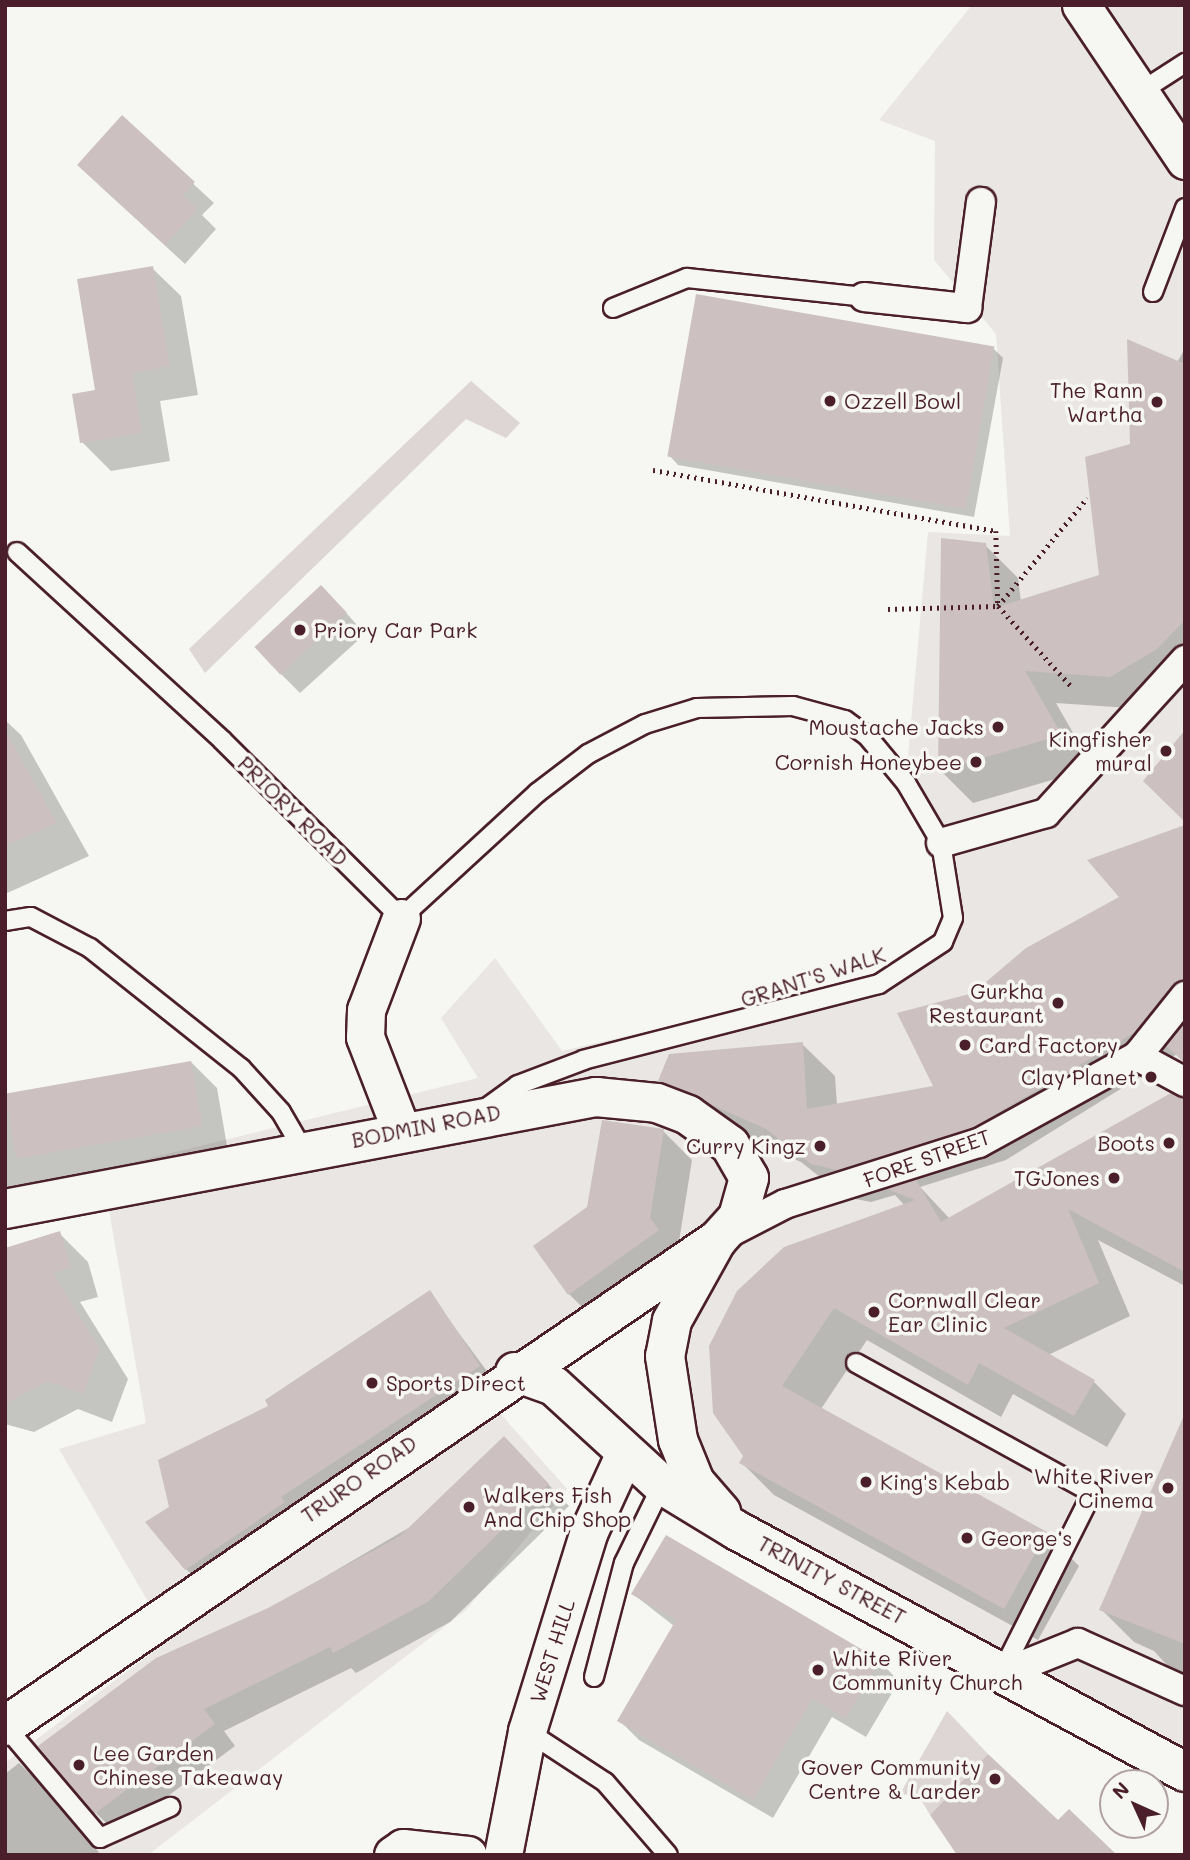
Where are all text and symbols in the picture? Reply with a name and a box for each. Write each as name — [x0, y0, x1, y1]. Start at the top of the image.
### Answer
place label: The Rann Wartha — [1050, 377, 1143, 427]
place label: Ozzell Bowl — [844, 388, 961, 414]
marker: Ozzell Bowl — [822, 393, 838, 409]
marker: The Rann Wartha — [1149, 394, 1165, 410]
place label: Priory Car Park — [314, 617, 477, 643]
marker: Priory Car Park — [292, 622, 308, 638]
place label: Moustache Jacks — [809, 714, 984, 740]
marker: Moustache Jacks — [990, 719, 1006, 735]
place label: Kingfisher mural — [1049, 726, 1152, 776]
marker: Kingfisher mural — [1158, 743, 1174, 759]
place label: Cornish Honeybee — [775, 749, 962, 775]
street label: PRIORY ROAD — [233, 751, 353, 871]
marker: Cornish Honeybee — [968, 754, 984, 770]
street label: GRANT'S WALK — [737, 942, 889, 1012]
place label: Gurkha Restaurant — [929, 978, 1044, 1028]
marker: Gurkha Restaurant — [1050, 995, 1066, 1011]
place label: Card Factory — [979, 1032, 1118, 1058]
marker: Card Factory — [957, 1037, 973, 1053]
place label: Clay Planet — [1021, 1064, 1137, 1090]
marker: Clay Planet — [1143, 1069, 1159, 1085]
street label: BODMIN ROAD — [349, 1099, 503, 1153]
street label: FORE STREET — [860, 1123, 994, 1193]
place label: Boots — [1098, 1130, 1155, 1156]
place label: Curry Kingz — [686, 1133, 806, 1159]
marker: Boots — [1161, 1135, 1177, 1151]
marker: Curry Kingz — [812, 1138, 828, 1154]
place label: TGJones — [1014, 1165, 1100, 1191]
marker: TGJones — [1106, 1170, 1122, 1186]
place label: Cornwall Clear Ear Clinic — [888, 1287, 1041, 1337]
marker: Cornwall Clear Ear Clinic — [866, 1304, 882, 1320]
place label: Sports Direct — [386, 1370, 526, 1396]
marker: Sports Direct — [364, 1375, 380, 1391]
street label: TRURO ROAD — [296, 1430, 422, 1528]
place label: White River Cinema — [1034, 1463, 1154, 1513]
place label: King's Kebab — [880, 1469, 1010, 1495]
marker: King's Kebab — [858, 1474, 874, 1490]
marker: White River Cinema — [1160, 1480, 1176, 1496]
place label: Walkers Fish And Chip Shop — [483, 1482, 631, 1532]
marker: Walkers Fish And Chip Shop — [461, 1499, 477, 1515]
place label: George's — [981, 1525, 1073, 1551]
street label: TRINITY STREET — [754, 1530, 910, 1630]
marker: George's — [959, 1530, 975, 1546]
street label: WEST HILL — [524, 1596, 580, 1706]
place label: White River Community Church — [832, 1645, 1022, 1695]
marker: White River Community Church — [810, 1662, 826, 1678]
place label: Lee Garden Chinese Takeaway — [93, 1740, 283, 1790]
place label: Gover Community Centre & Larder — [801, 1754, 981, 1804]
marker: Lee Garden Chinese Takeaway — [71, 1757, 87, 1773]
north arrow — [1099, 1769, 1169, 1839]
marker: Gover Community Centre & Larder — [987, 1771, 1003, 1787]
text: N — [1106, 1776, 1134, 1804]

